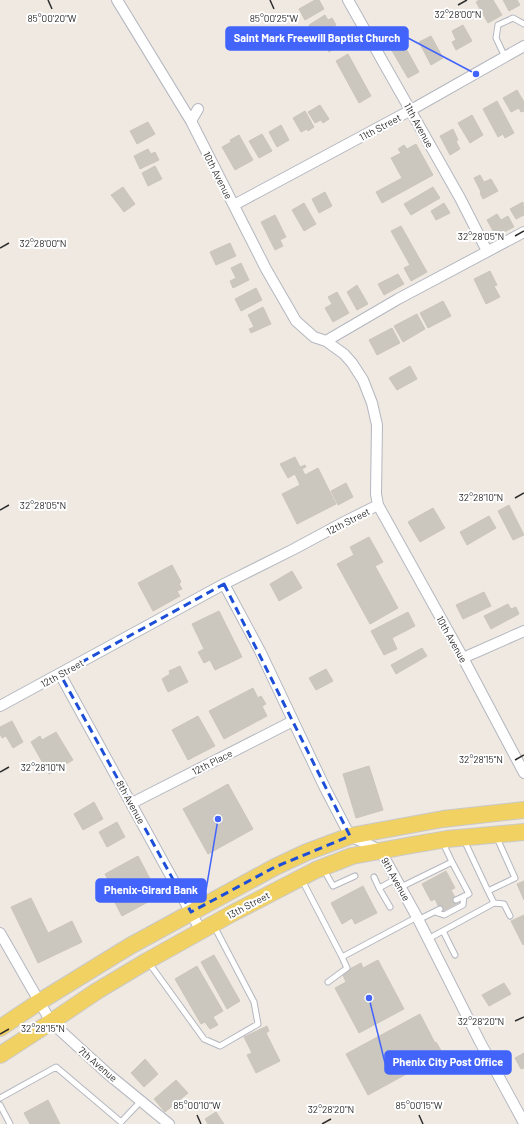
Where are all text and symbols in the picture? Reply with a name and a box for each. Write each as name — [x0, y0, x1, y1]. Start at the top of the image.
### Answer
text: 32°28'00"N — [435, 8, 481, 20]
text: 85°00'20"W — [27, 12, 77, 24]
text: 85°00'25"W — [250, 12, 299, 24]
callout: Saint Mark Freewill Baptist Church — [226, 27, 408, 50]
text: Saint Mark Freewill Baptist Church — [234, 31, 400, 44]
street label: 11th Avenue — [402, 100, 436, 150]
street label: 11th Street — [357, 111, 403, 143]
street label: 10th Avenue — [201, 149, 235, 201]
text: 32°28'05"N — [458, 230, 504, 242]
text: 32°28'00"N — [20, 237, 66, 249]
text: 32°28'10"N — [459, 491, 503, 503]
text: 32°28'05"N — [20, 499, 66, 511]
street label: 12th Street — [324, 505, 372, 537]
street label: 10th Avenue — [434, 613, 470, 665]
street label: 12th Street — [38, 656, 86, 690]
street label: 12th Place — [190, 747, 234, 777]
text: 32°28'15"N — [459, 753, 503, 765]
text: 32°28'10"N — [21, 761, 65, 773]
street label: 8th Avenue — [114, 778, 148, 826]
street label: 9th Avenue — [379, 855, 413, 903]
callout: Phenix-Girard Bank — [96, 879, 206, 902]
text: Phenix-Girard Bank — [104, 883, 198, 896]
street label: 13th Street — [224, 889, 272, 921]
text: 32°28'20"N — [458, 1015, 504, 1027]
text: 32°28'15"N — [21, 1022, 65, 1034]
street label: 7th Avenue — [76, 1044, 120, 1084]
callout: Phenix City Post Office — [385, 1051, 511, 1074]
text: Phenix City Post Office — [393, 1055, 503, 1068]
text: 85°00'10"W — [173, 1099, 221, 1111]
text: 85°00'15"W — [396, 1099, 443, 1111]
text: 32°28'20"N — [308, 1103, 354, 1115]

